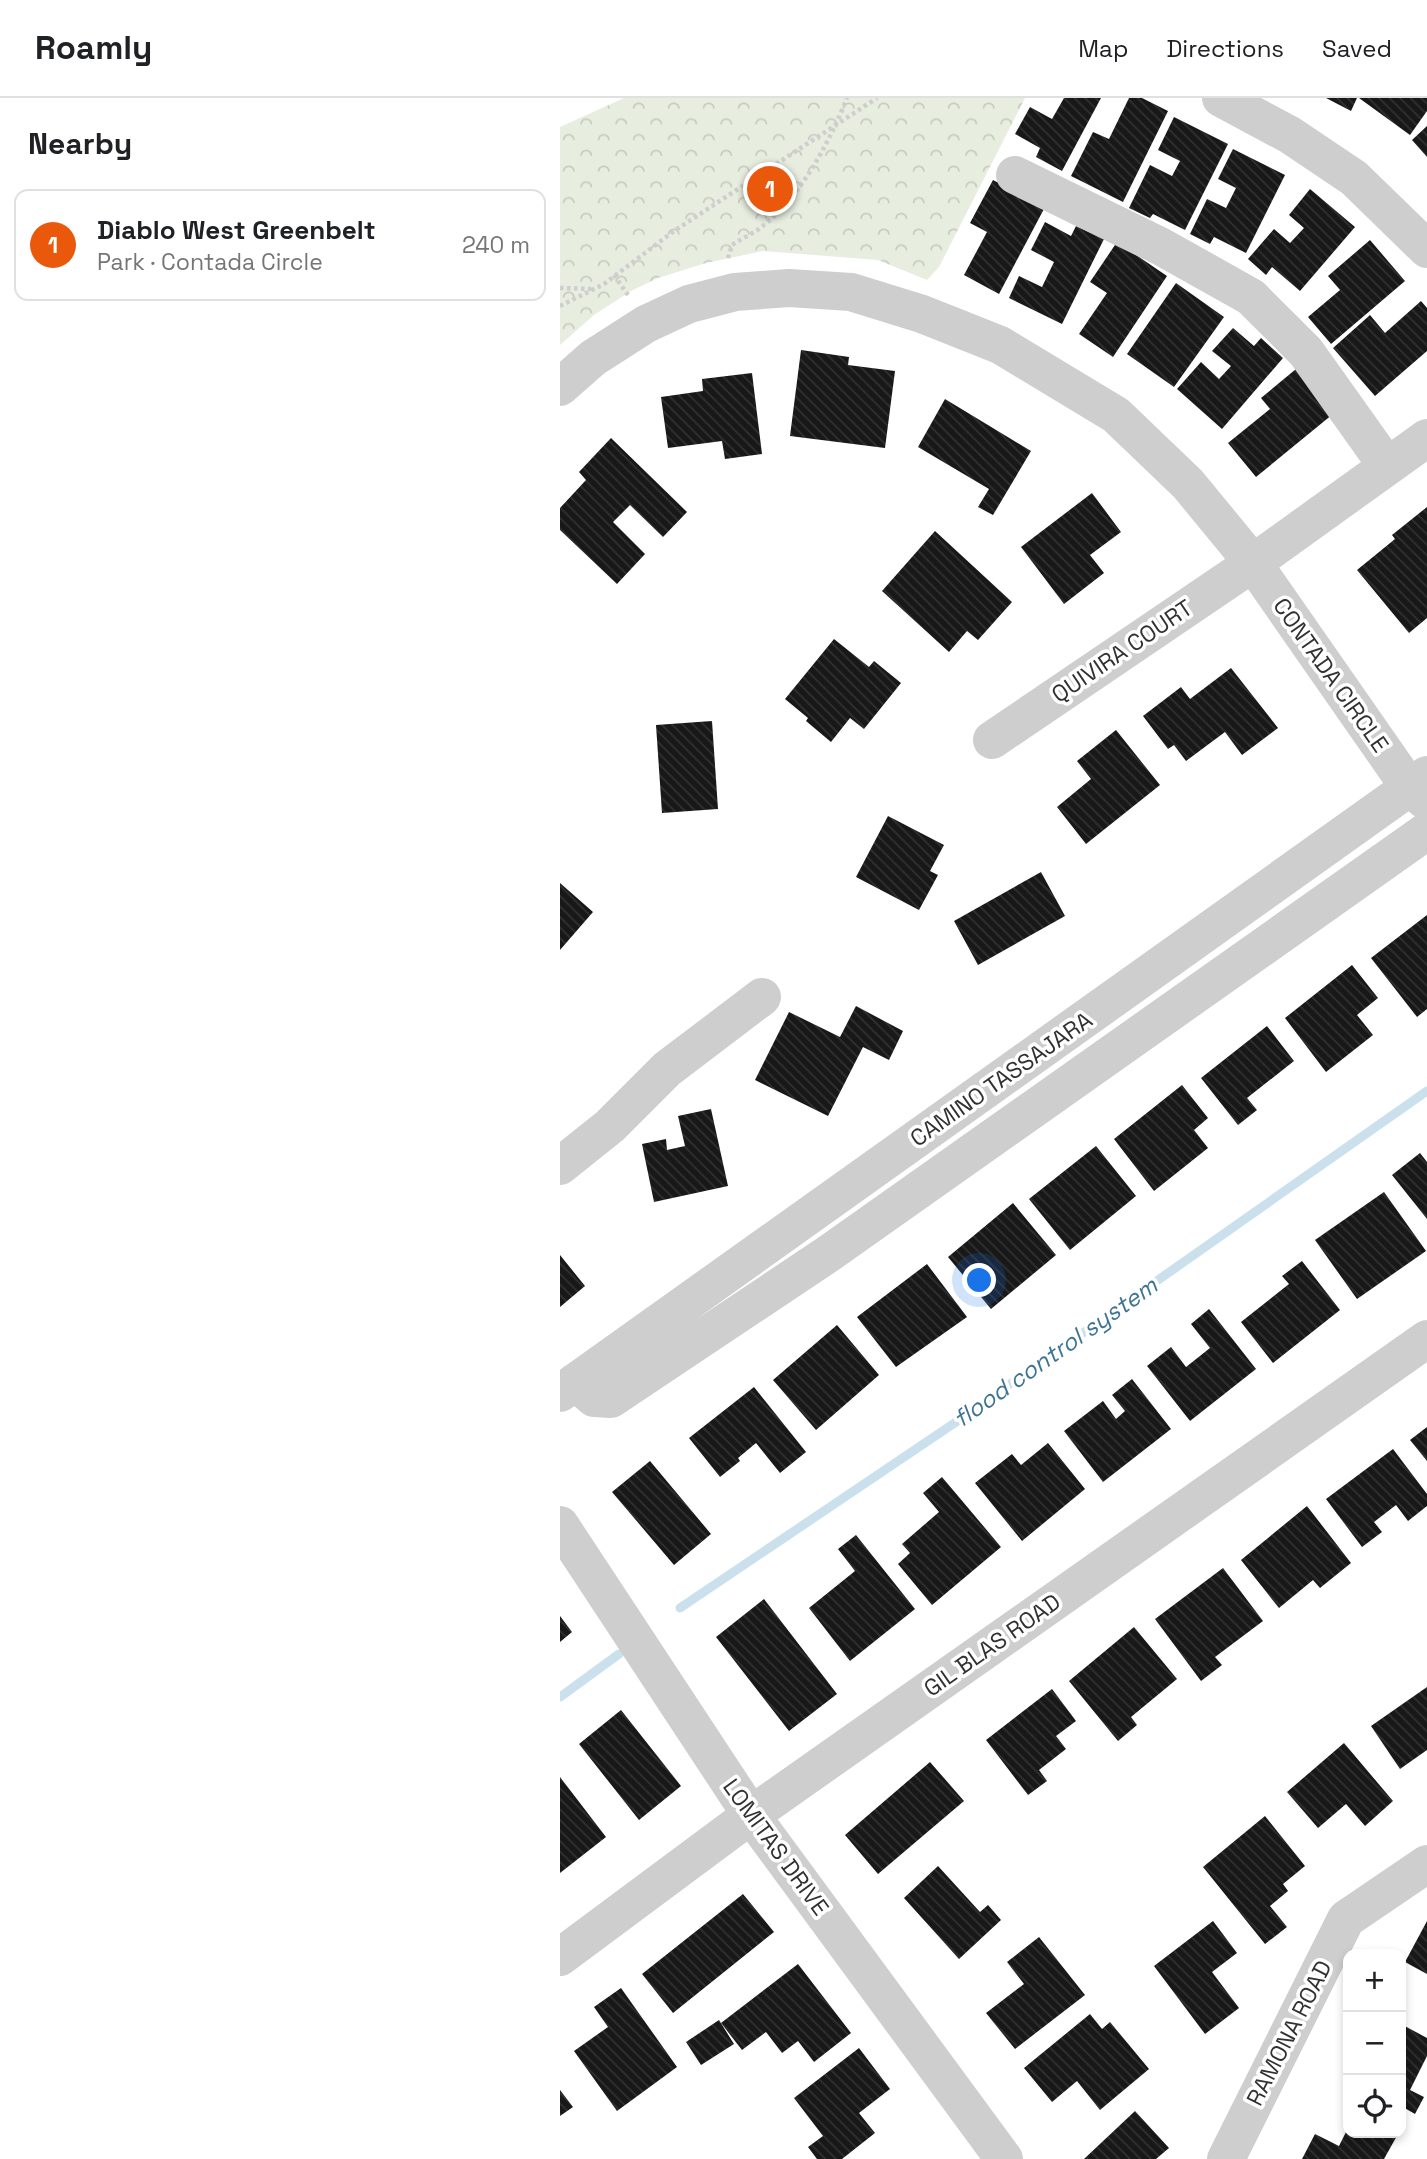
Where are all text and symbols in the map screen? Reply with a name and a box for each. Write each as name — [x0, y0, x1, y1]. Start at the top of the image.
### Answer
text: Roamly — [35, 27, 152, 69]
text: Map — [1078, 33, 1128, 64]
text: Directions — [1166, 33, 1284, 64]
text: Saved — [1322, 33, 1392, 64]
text: Nearby — [28, 124, 132, 163]
pin: 1 — [747, 163, 793, 215]
text: Diablo West Greenbelt — [97, 213, 376, 247]
text: 1 — [48, 230, 58, 260]
text: 240 m — [462, 230, 530, 260]
text: Park · Contada Circle — [97, 247, 323, 277]
street label: CONTADA CIRCLE — [1267, 592, 1395, 758]
street label: QUIVIRA COURT — [1046, 593, 1198, 709]
street label: CAMINO TASSAJARA — [904, 1005, 1098, 1153]
your location — [962, 1263, 996, 1297]
water label: flood control system — [947, 1269, 1164, 1434]
street label: GIL BLAS ROAD — [918, 1587, 1066, 1703]
street label: LOMITAS DRIVE — [716, 1773, 836, 1921]
map controls — [1343, 1949, 1406, 2138]
button: + — [1343, 1949, 1406, 2012]
street label: RAMONA ROAD — [1240, 1955, 1338, 2111]
button: − — [1343, 2012, 1406, 2075]
button: locate — [1343, 2075, 1406, 2138]

